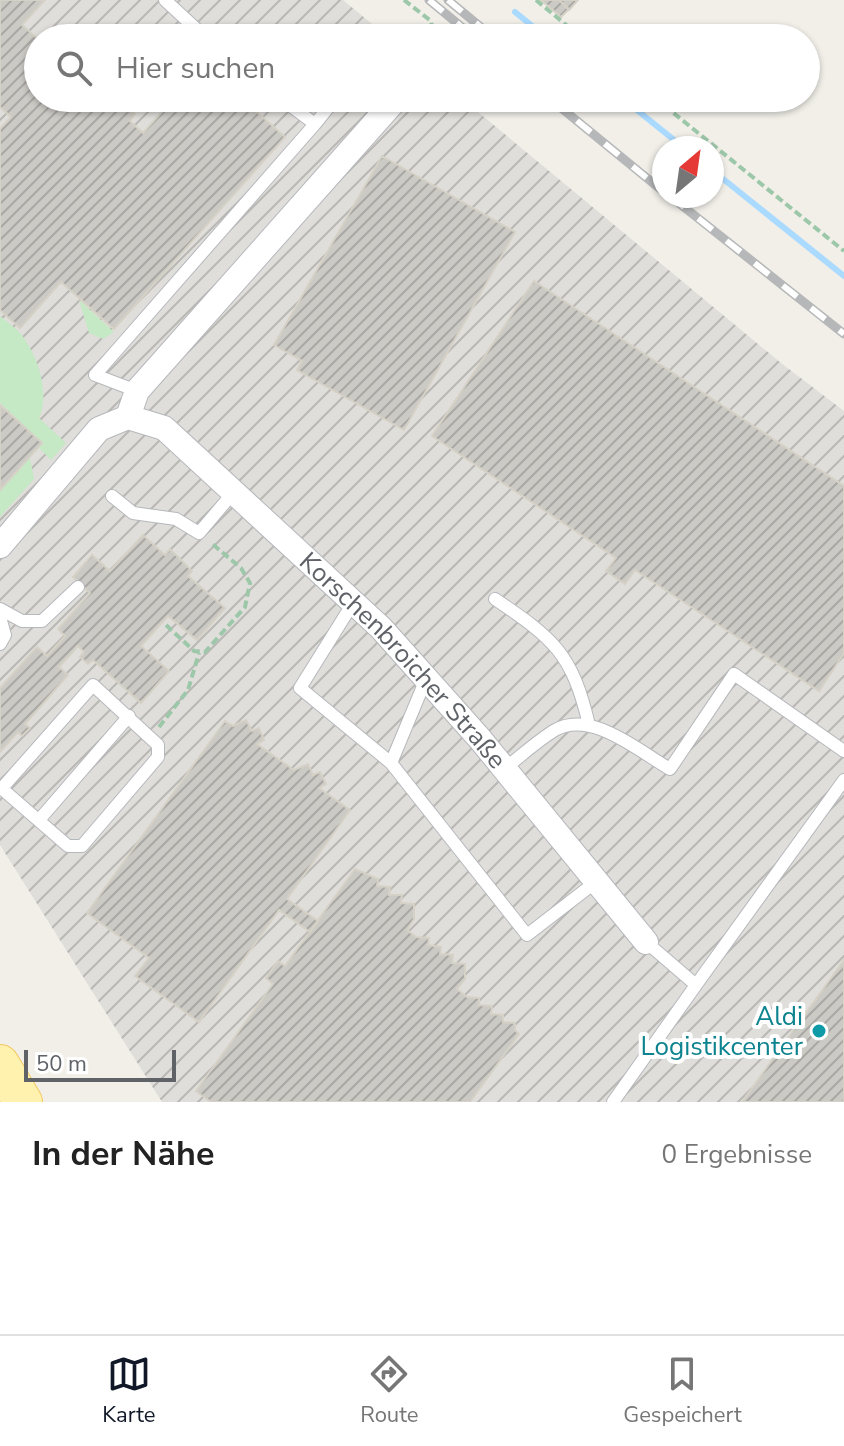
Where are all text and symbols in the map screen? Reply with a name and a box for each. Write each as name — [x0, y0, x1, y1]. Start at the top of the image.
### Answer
search box — [24, 24, 820, 112]
icon: search — [52, 46, 96, 90]
text: Hier suchen — [116, 48, 275, 89]
north arrow — [652, 136, 724, 208]
street label: Korschenbroicher Straße — [292, 544, 514, 776]
place label: Aldi Logistikcenter — [641, 999, 804, 1064]
marker: Aldi Logistikcenter — [810, 1022, 828, 1040]
scale bar — [24, 1046, 176, 1082]
text: 50 m — [36, 1049, 87, 1079]
text: In der Nähe — [32, 1131, 214, 1177]
text: 0 Ergebnisse — [662, 1137, 812, 1172]
tab: Karte — [102, 1352, 156, 1430]
tab: Route — [360, 1352, 419, 1430]
tab: Gespeichert — [623, 1352, 742, 1430]

